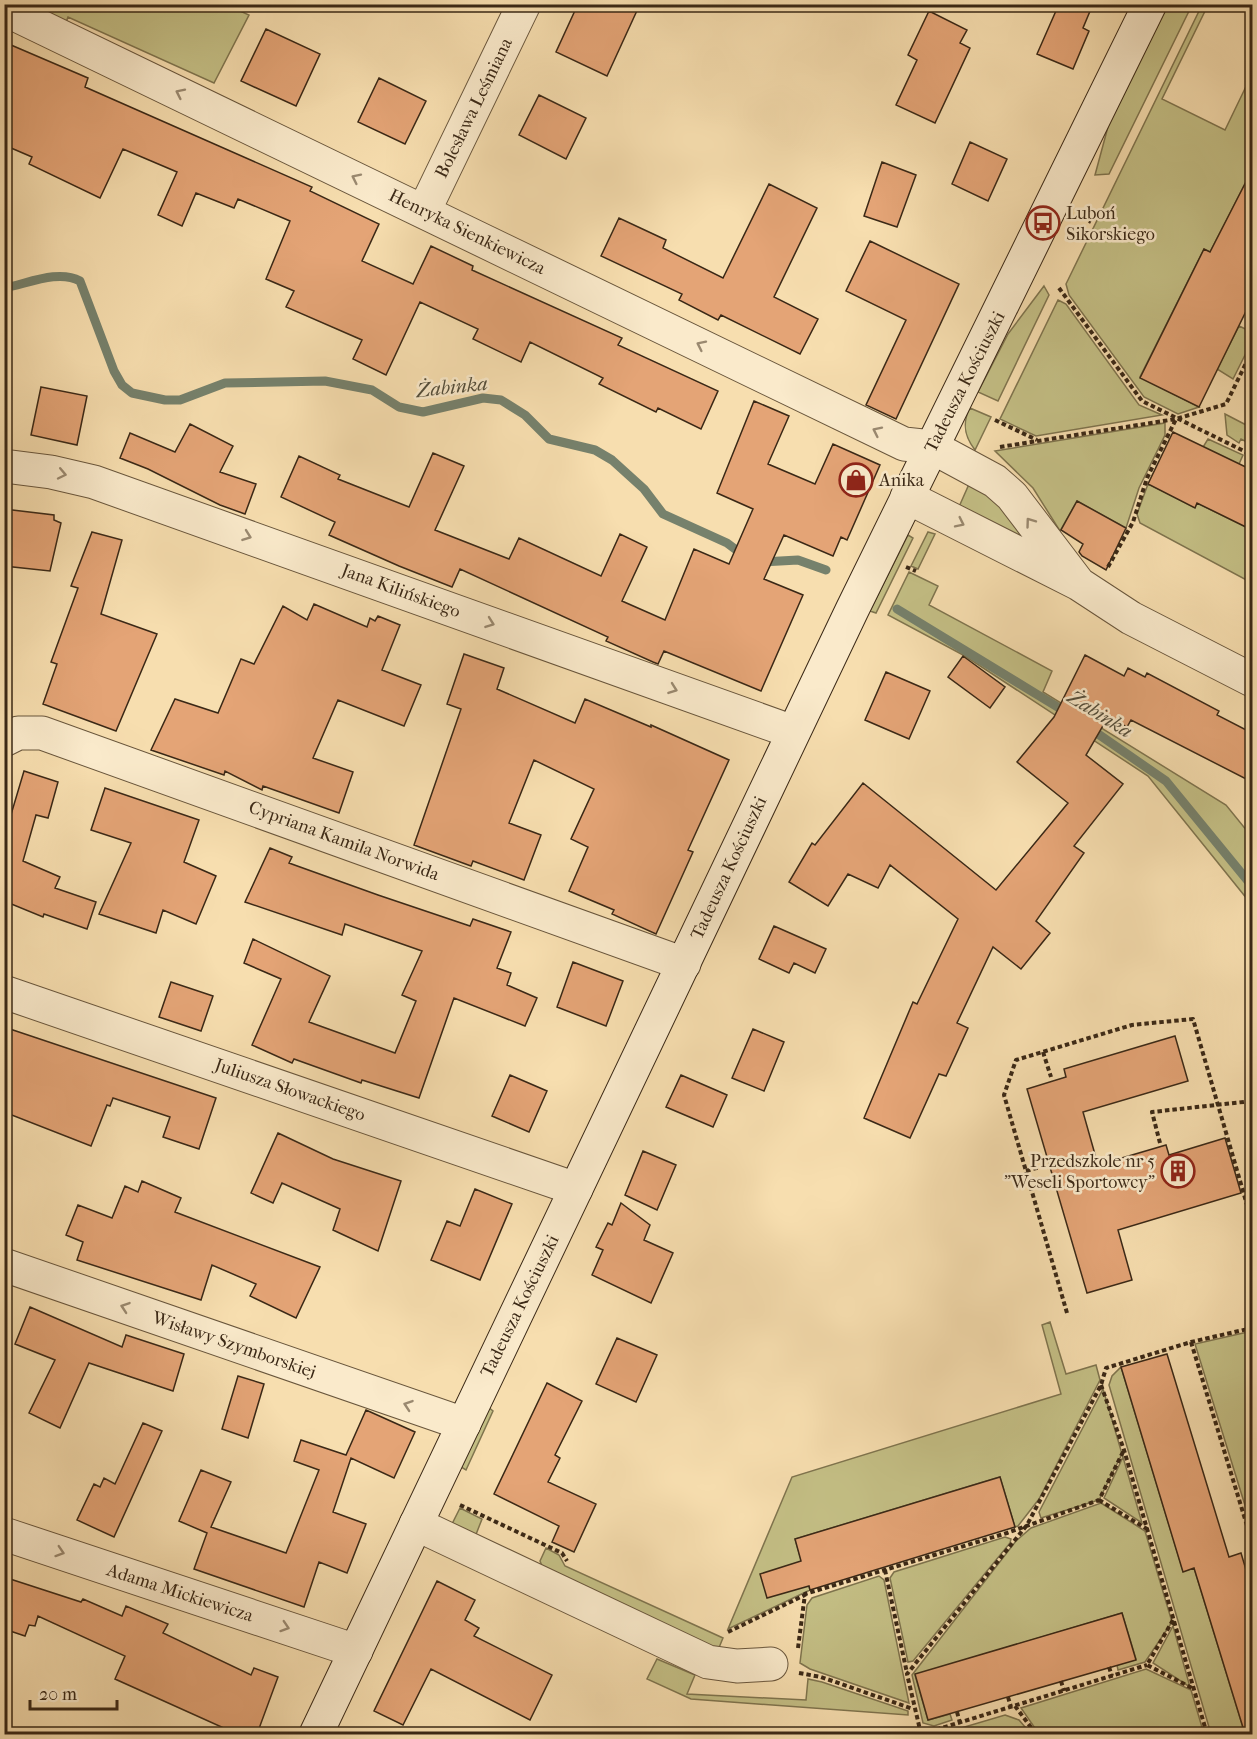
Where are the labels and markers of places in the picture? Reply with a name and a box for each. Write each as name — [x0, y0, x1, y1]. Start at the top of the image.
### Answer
place label: Luboń Sikorskiego — [1066, 203, 1155, 245]
bus stop icon: Luboń Sikorskiego — [1025, 205, 1061, 241]
shop icon: Anika — [838, 462, 874, 498]
place label: Anika — [878, 470, 925, 491]
place label: Przedszkole nr 5 "Weseli Sportowcy" — [1004, 1151, 1155, 1193]
building icon: Przedszkole nr 5 "Weseli Sportowcy" — [1160, 1153, 1196, 1189]

